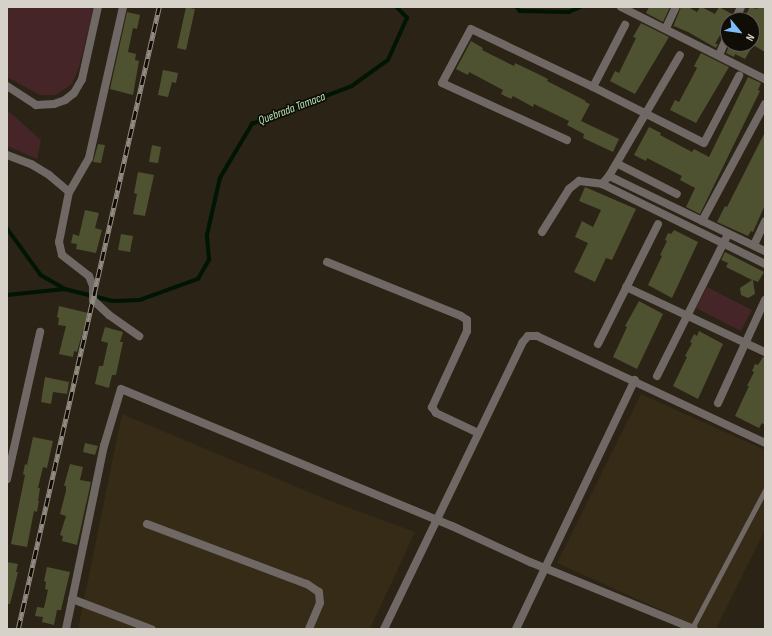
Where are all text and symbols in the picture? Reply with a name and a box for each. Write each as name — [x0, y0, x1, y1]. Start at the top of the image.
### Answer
north arrow — [720, 12, 760, 52]
text: N — [743, 32, 757, 43]
water label: Quebrada Tamaca — [256, 90, 328, 128]

